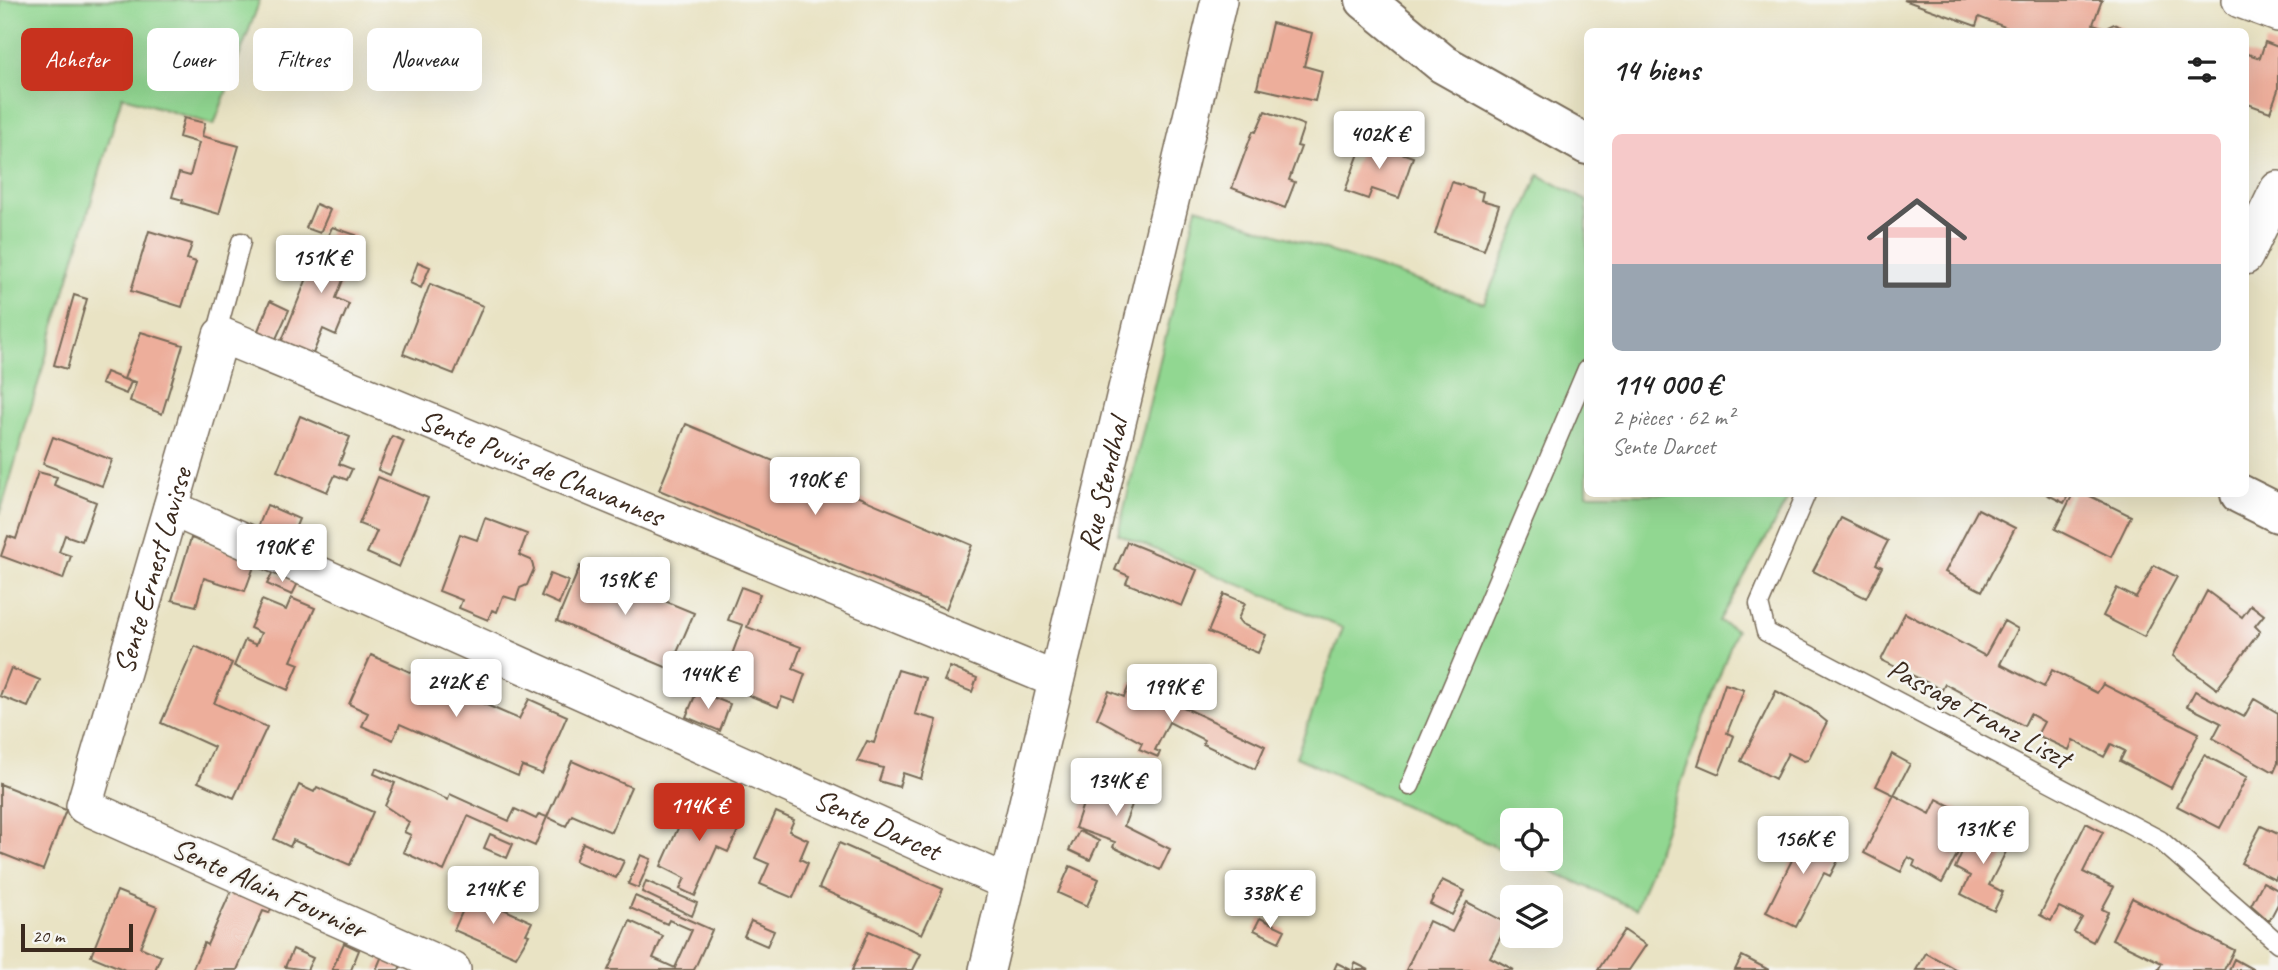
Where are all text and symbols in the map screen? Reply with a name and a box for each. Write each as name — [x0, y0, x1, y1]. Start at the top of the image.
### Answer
chip: Acheter — [21, 28, 133, 91]
chip: Louer — [147, 28, 239, 91]
chip: Filtres — [253, 28, 353, 91]
chip: Nouveau — [367, 28, 482, 91]
text: 14 biens — [1612, 51, 1700, 89]
icon: filters — [2183, 51, 2221, 89]
pin: 402K € — [1322, 111, 1436, 171]
text: 402K € — [1350, 119, 1408, 148]
icon: home — [1854, 180, 1980, 306]
pin: 151K € — [264, 236, 378, 295]
text: 151K € — [292, 243, 350, 272]
text: 114 000 € — [1612, 365, 1721, 403]
street label: Sente Puvis de Chavannes — [414, 400, 672, 536]
text: 2 pièces · 62 m² — [1612, 403, 1734, 432]
street label: Rue Stendhal — [1069, 410, 1138, 555]
text: Sente Darcet — [1612, 432, 1715, 461]
pin: 190K € — [758, 458, 872, 517]
street label: Sente Ernest Lavisse — [105, 461, 201, 678]
text: 190K € — [786, 465, 844, 494]
pin: 190K € — [225, 524, 339, 584]
text: 190K € — [253, 532, 311, 561]
pin: 159K € — [568, 558, 682, 617]
text: 159K € — [596, 565, 654, 594]
street label: Passage Franz Liszt — [1881, 649, 2080, 779]
pin: 144K € — [651, 652, 765, 711]
text: 144K € — [679, 659, 737, 688]
pin: 242K € — [399, 660, 513, 719]
pin: 199K € — [1115, 664, 1229, 724]
text: 242K € — [427, 667, 485, 696]
text: 199K € — [1143, 672, 1201, 701]
pin: 134K € — [1059, 758, 1173, 818]
text: 134K € — [1087, 766, 1145, 795]
street label: Sente Darcet — [808, 780, 950, 871]
pin: 114K € — [642, 784, 756, 843]
text: 114K € — [670, 791, 728, 820]
pin: 131K € — [1926, 806, 2040, 866]
map controls — [1500, 808, 1563, 948]
button: locate — [1500, 808, 1563, 871]
text: 131K € — [1954, 814, 2012, 843]
pin: 156K € — [1746, 816, 1860, 876]
text: 156K € — [1774, 824, 1832, 853]
street label: Sente Alain Fournier — [166, 828, 375, 949]
pin: 214K € — [436, 866, 550, 926]
pin: 338K € — [1213, 870, 1327, 930]
text: 214K € — [464, 874, 522, 903]
text: 338K € — [1241, 878, 1299, 907]
button: layers — [1500, 885, 1563, 948]
scale bar — [21, 921, 133, 953]
text: 20 m — [32, 924, 64, 948]

